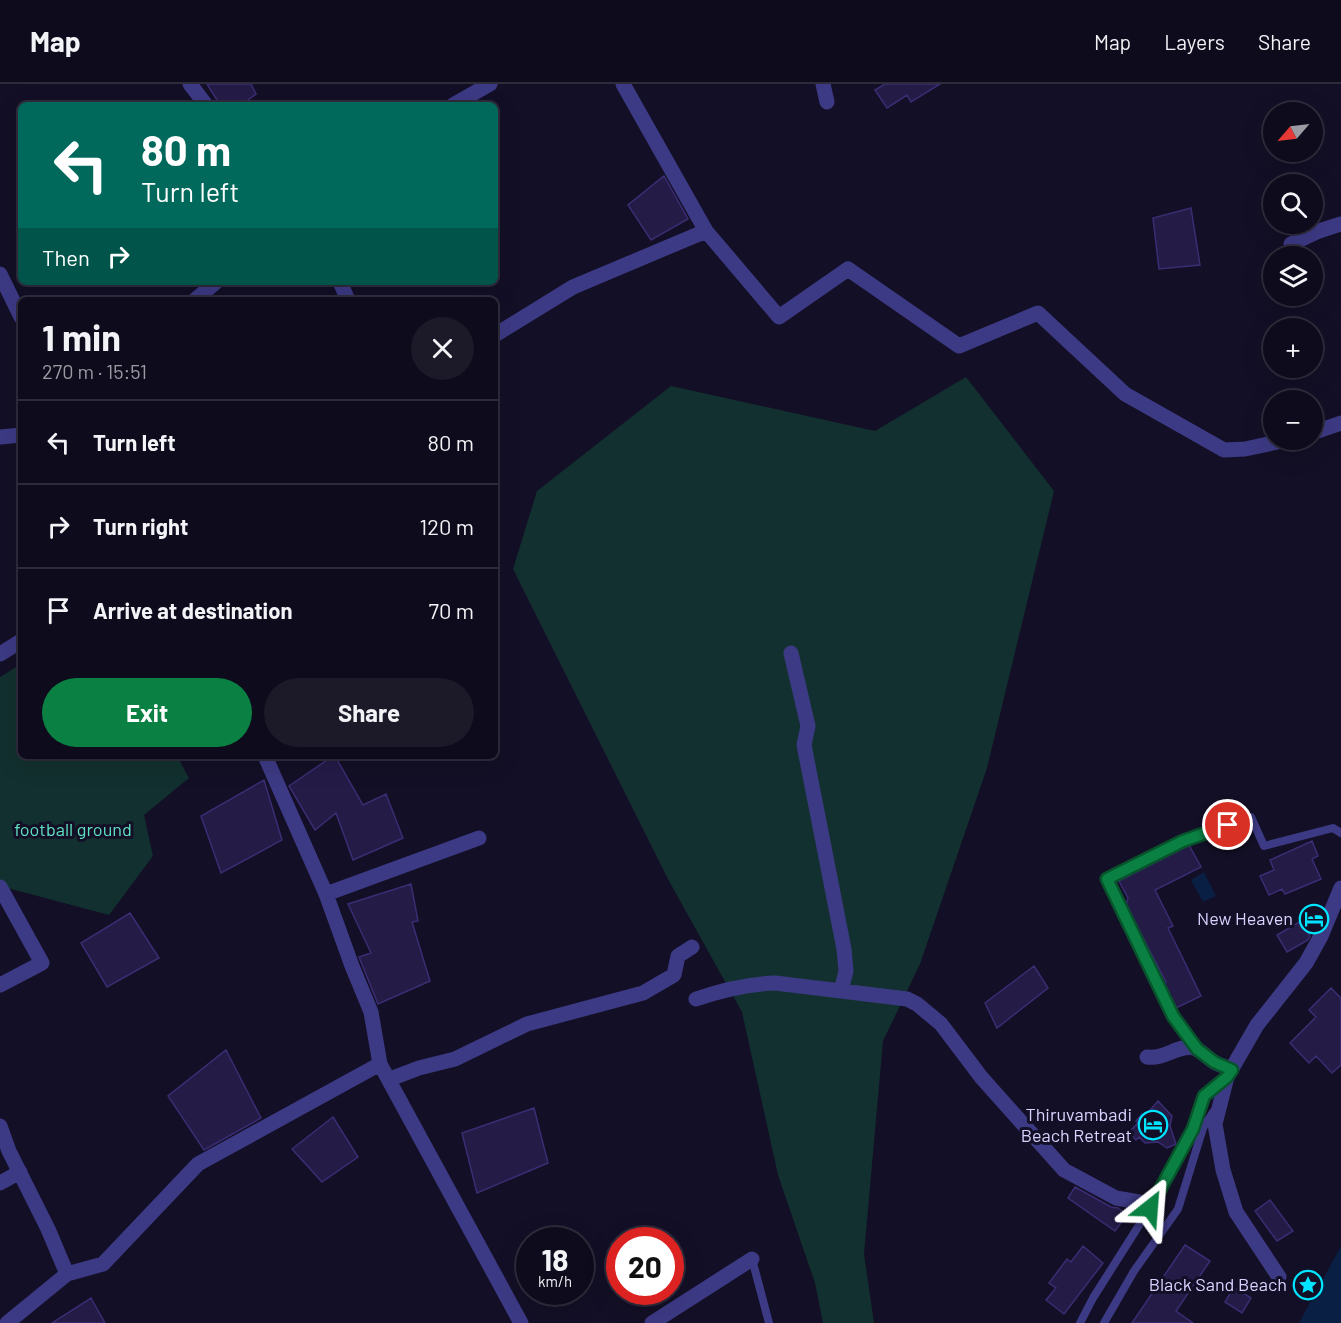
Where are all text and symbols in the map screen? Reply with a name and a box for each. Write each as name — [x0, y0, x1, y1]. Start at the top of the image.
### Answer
text: Map — [30, 24, 81, 58]
text: Map — [1094, 29, 1131, 54]
text: Layers — [1164, 29, 1225, 54]
text: Share — [1258, 29, 1311, 54]
north arrow — [1263, 102, 1323, 162]
map controls — [1263, 102, 1323, 450]
text: 80 m — [141, 124, 231, 174]
icon: left — [42, 126, 120, 204]
button: search — [1263, 174, 1323, 234]
text: Turn left — [141, 175, 239, 207]
icon: right — [102, 240, 135, 273]
text: Then — [42, 244, 90, 270]
button: layers — [1263, 246, 1323, 306]
text: 1 min — [42, 315, 121, 358]
button: close — [411, 317, 474, 380]
button: + — [1263, 318, 1323, 378]
text: 270 m · 15:51 — [42, 359, 147, 383]
button: − — [1263, 390, 1323, 450]
icon: left — [42, 426, 75, 459]
text: Turn left — [93, 429, 176, 455]
text: 80 m — [428, 429, 474, 455]
icon: right — [42, 510, 75, 543]
text: Turn right — [93, 513, 188, 539]
text: 120 m — [419, 513, 474, 539]
icon: arrive — [42, 594, 75, 627]
text: Arrive at destination — [93, 597, 292, 623]
text: 70 m — [429, 597, 474, 623]
button: Exit — [42, 678, 252, 747]
button: Share — [264, 678, 474, 747]
pin — [1202, 799, 1253, 850]
icon: arrive — [1211, 808, 1244, 841]
park label: football ground — [14, 818, 132, 840]
hotel icon: New Heaven — [1298, 903, 1330, 935]
place label: New Heaven — [1197, 907, 1293, 929]
place label: Thiruvambadi Beach Retreat — [1021, 1103, 1132, 1146]
hotel icon: Thiruvambadi Beach Retreat — [1137, 1109, 1169, 1141]
position arrow — [1118, 1176, 1182, 1240]
speed limit sign: 20 — [606, 1227, 684, 1305]
text: 18 — [542, 1241, 568, 1277]
place icon: Black Sand Beach — [1292, 1269, 1324, 1301]
text: km/h — [538, 1272, 572, 1290]
place label: Black Sand Beach — [1149, 1273, 1287, 1295]

